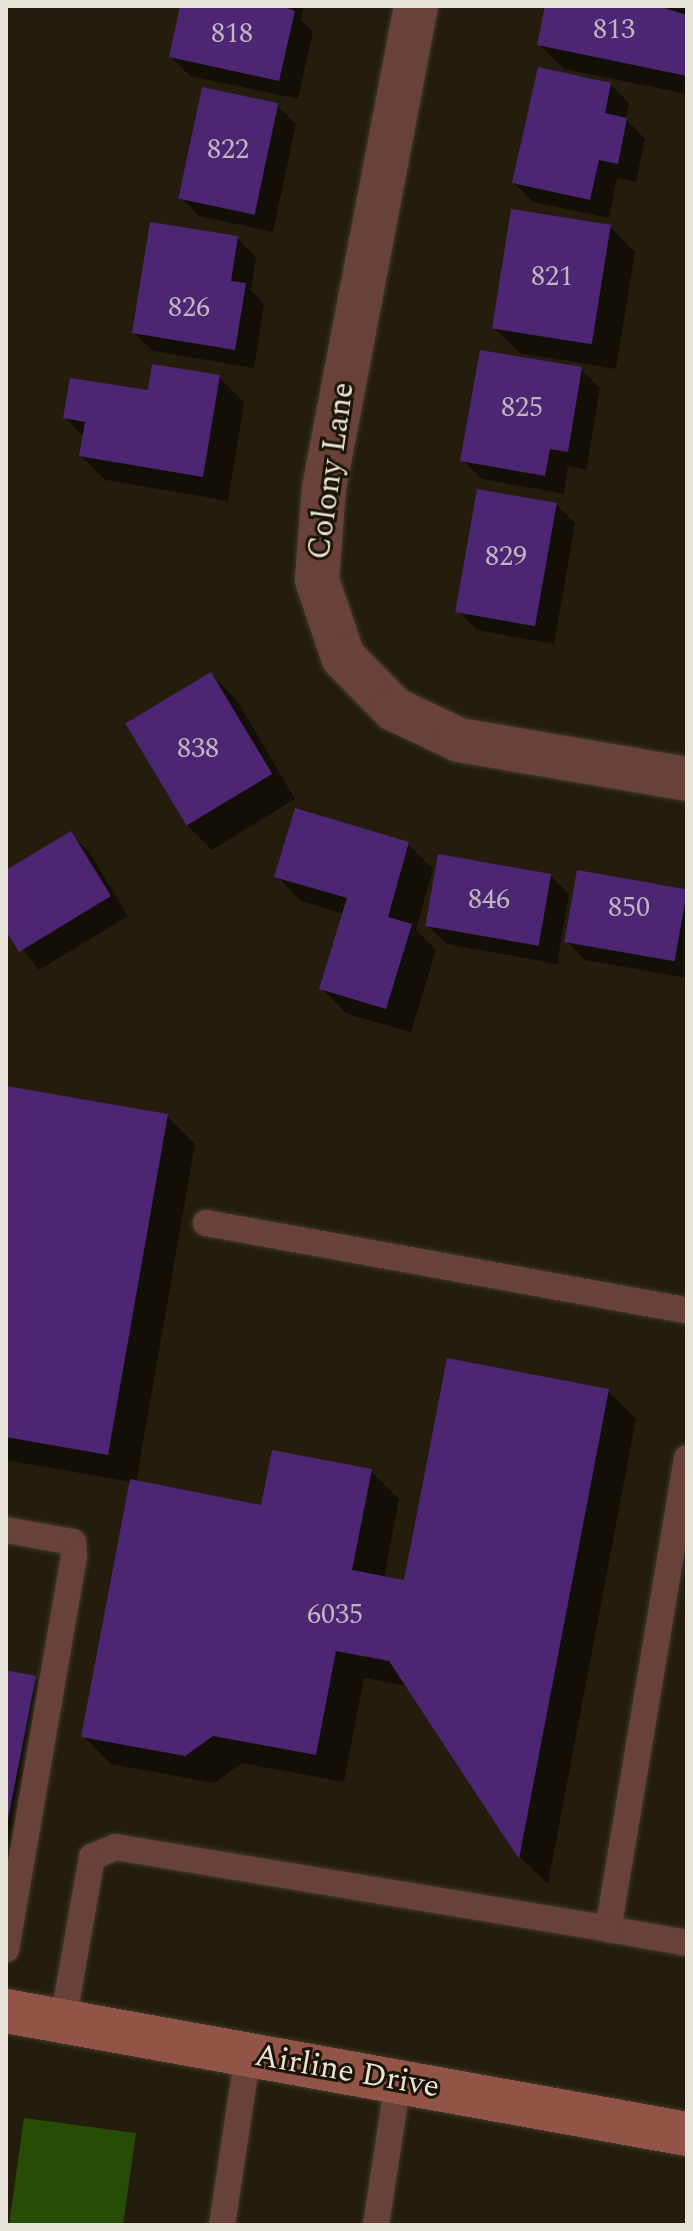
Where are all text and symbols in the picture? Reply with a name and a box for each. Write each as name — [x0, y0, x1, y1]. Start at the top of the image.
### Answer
house number: 813 — [593, 13, 635, 47]
house number: 818 — [211, 17, 253, 51]
house number: 822 — [207, 133, 249, 167]
house number: 821 — [531, 260, 573, 294]
house number: 826 — [168, 291, 210, 325]
street label: Colony Lane — [301, 380, 363, 562]
house number: 825 — [501, 391, 543, 425]
house number: 829 — [485, 540, 527, 574]
house number: 838 — [177, 732, 219, 766]
house number: 846 — [468, 883, 510, 917]
house number: 850 — [608, 891, 650, 925]
house number: 6035 — [307, 1598, 363, 1632]
street label: Airline Drive — [252, 2037, 442, 2107]

